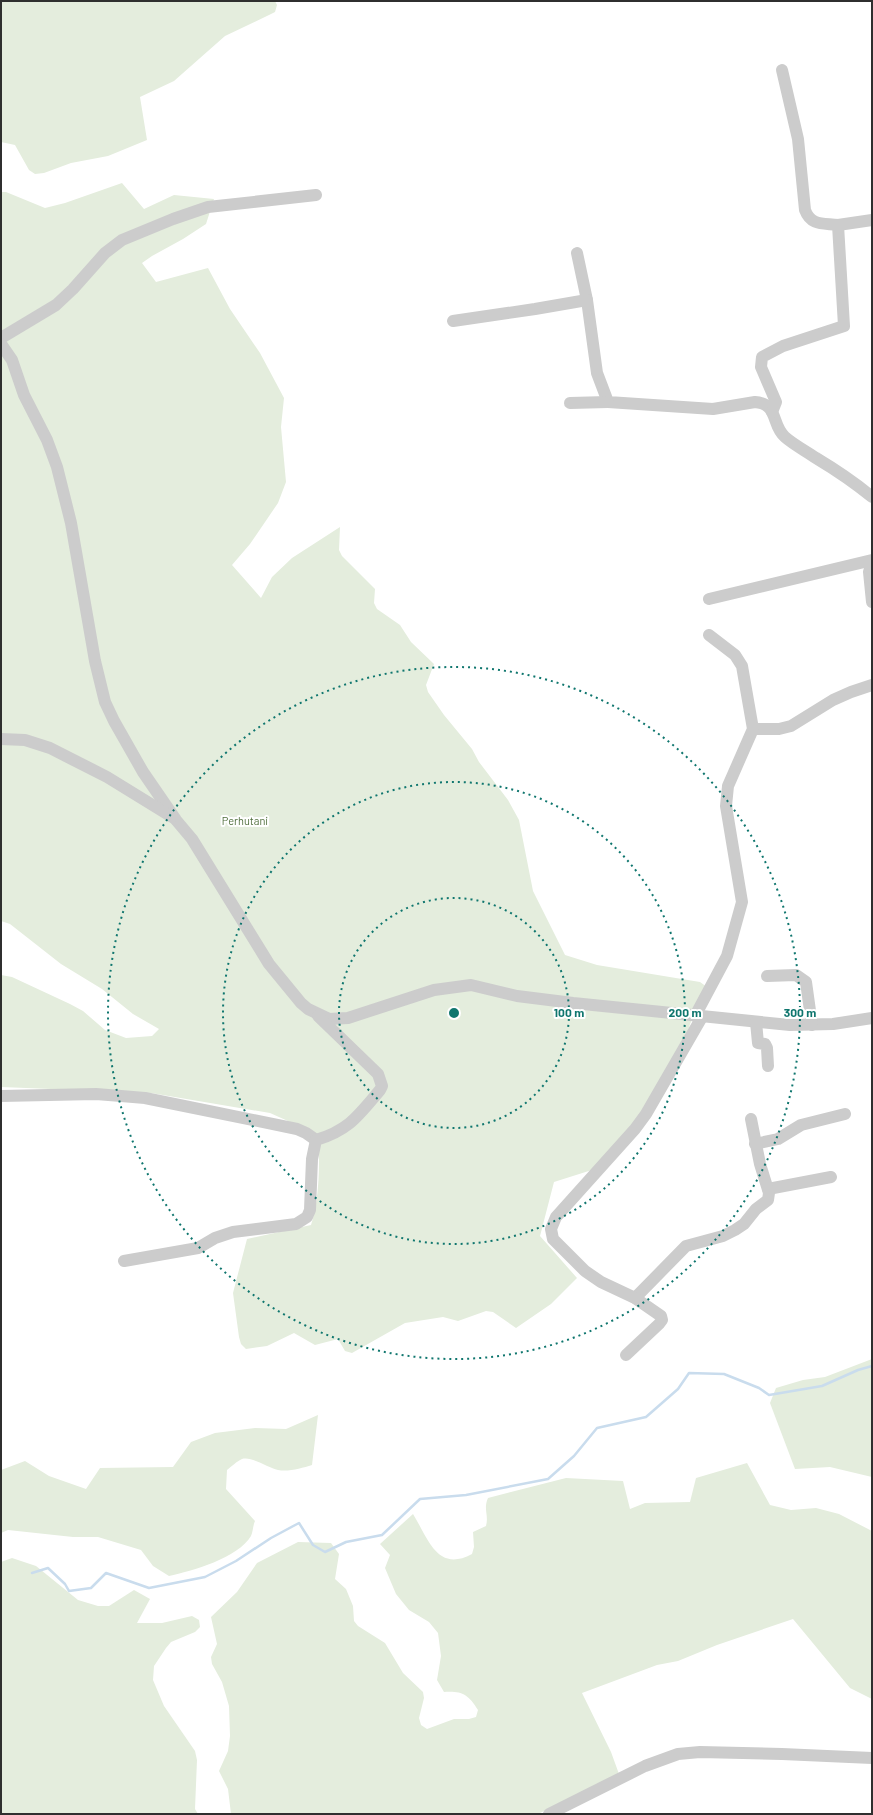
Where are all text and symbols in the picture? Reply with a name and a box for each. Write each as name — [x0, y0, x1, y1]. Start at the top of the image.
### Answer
park label: Perhutani — [222, 814, 268, 827]
text: 100 m — [554, 1005, 584, 1019]
text: 200 m — [669, 1005, 701, 1019]
text: 300 m — [784, 1005, 816, 1019]
centre of rings — [447, 1006, 461, 1020]

